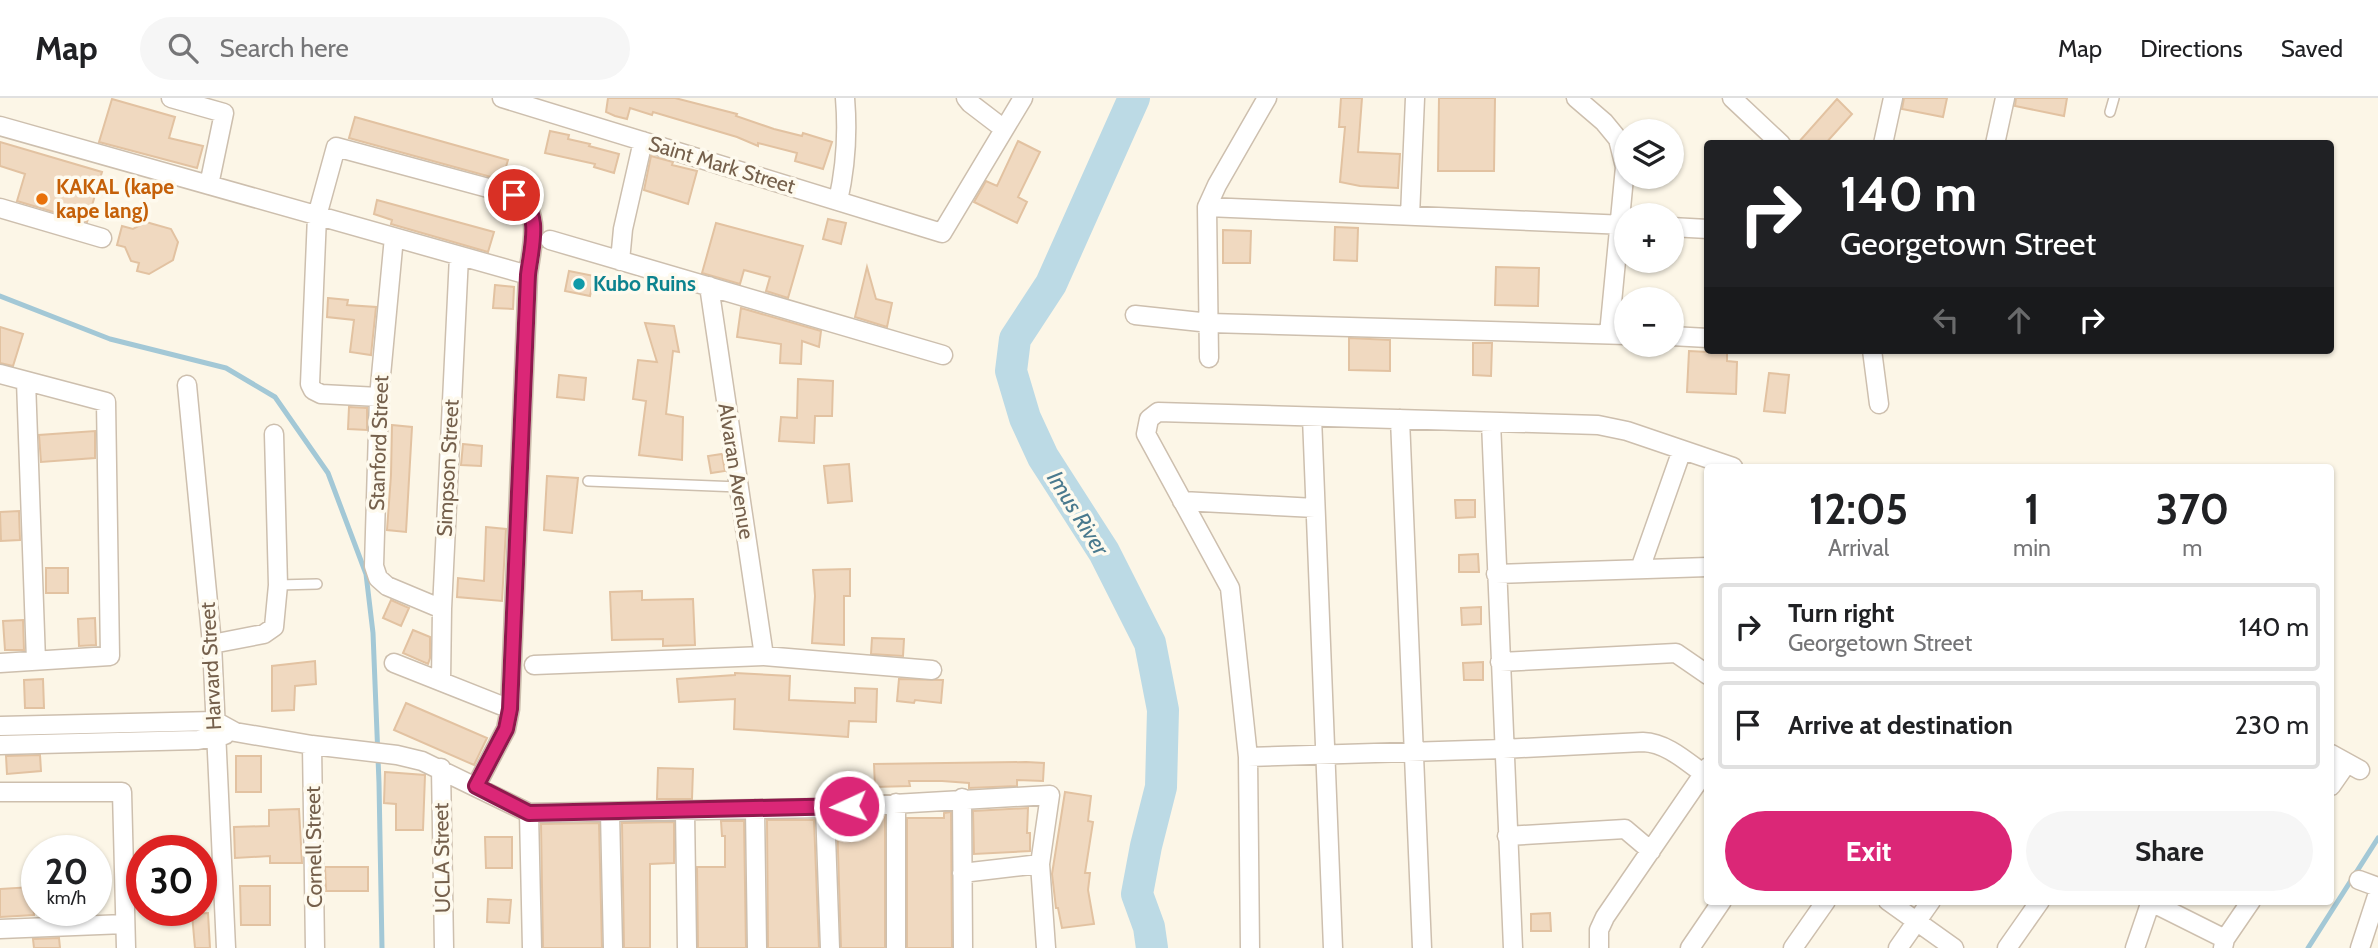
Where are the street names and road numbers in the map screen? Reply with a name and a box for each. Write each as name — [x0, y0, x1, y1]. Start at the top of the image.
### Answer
street label: Saint Mark Street — [646, 130, 798, 199]
street label: Stanford Street — [364, 375, 393, 511]
street label: Simpson Street — [431, 399, 464, 537]
street label: Alvaran Avenue — [713, 401, 760, 541]
street label: Harvard Street — [195, 601, 226, 731]
street label: Cornell Street — [300, 786, 327, 908]
street label: UCLA Street — [428, 803, 455, 913]

